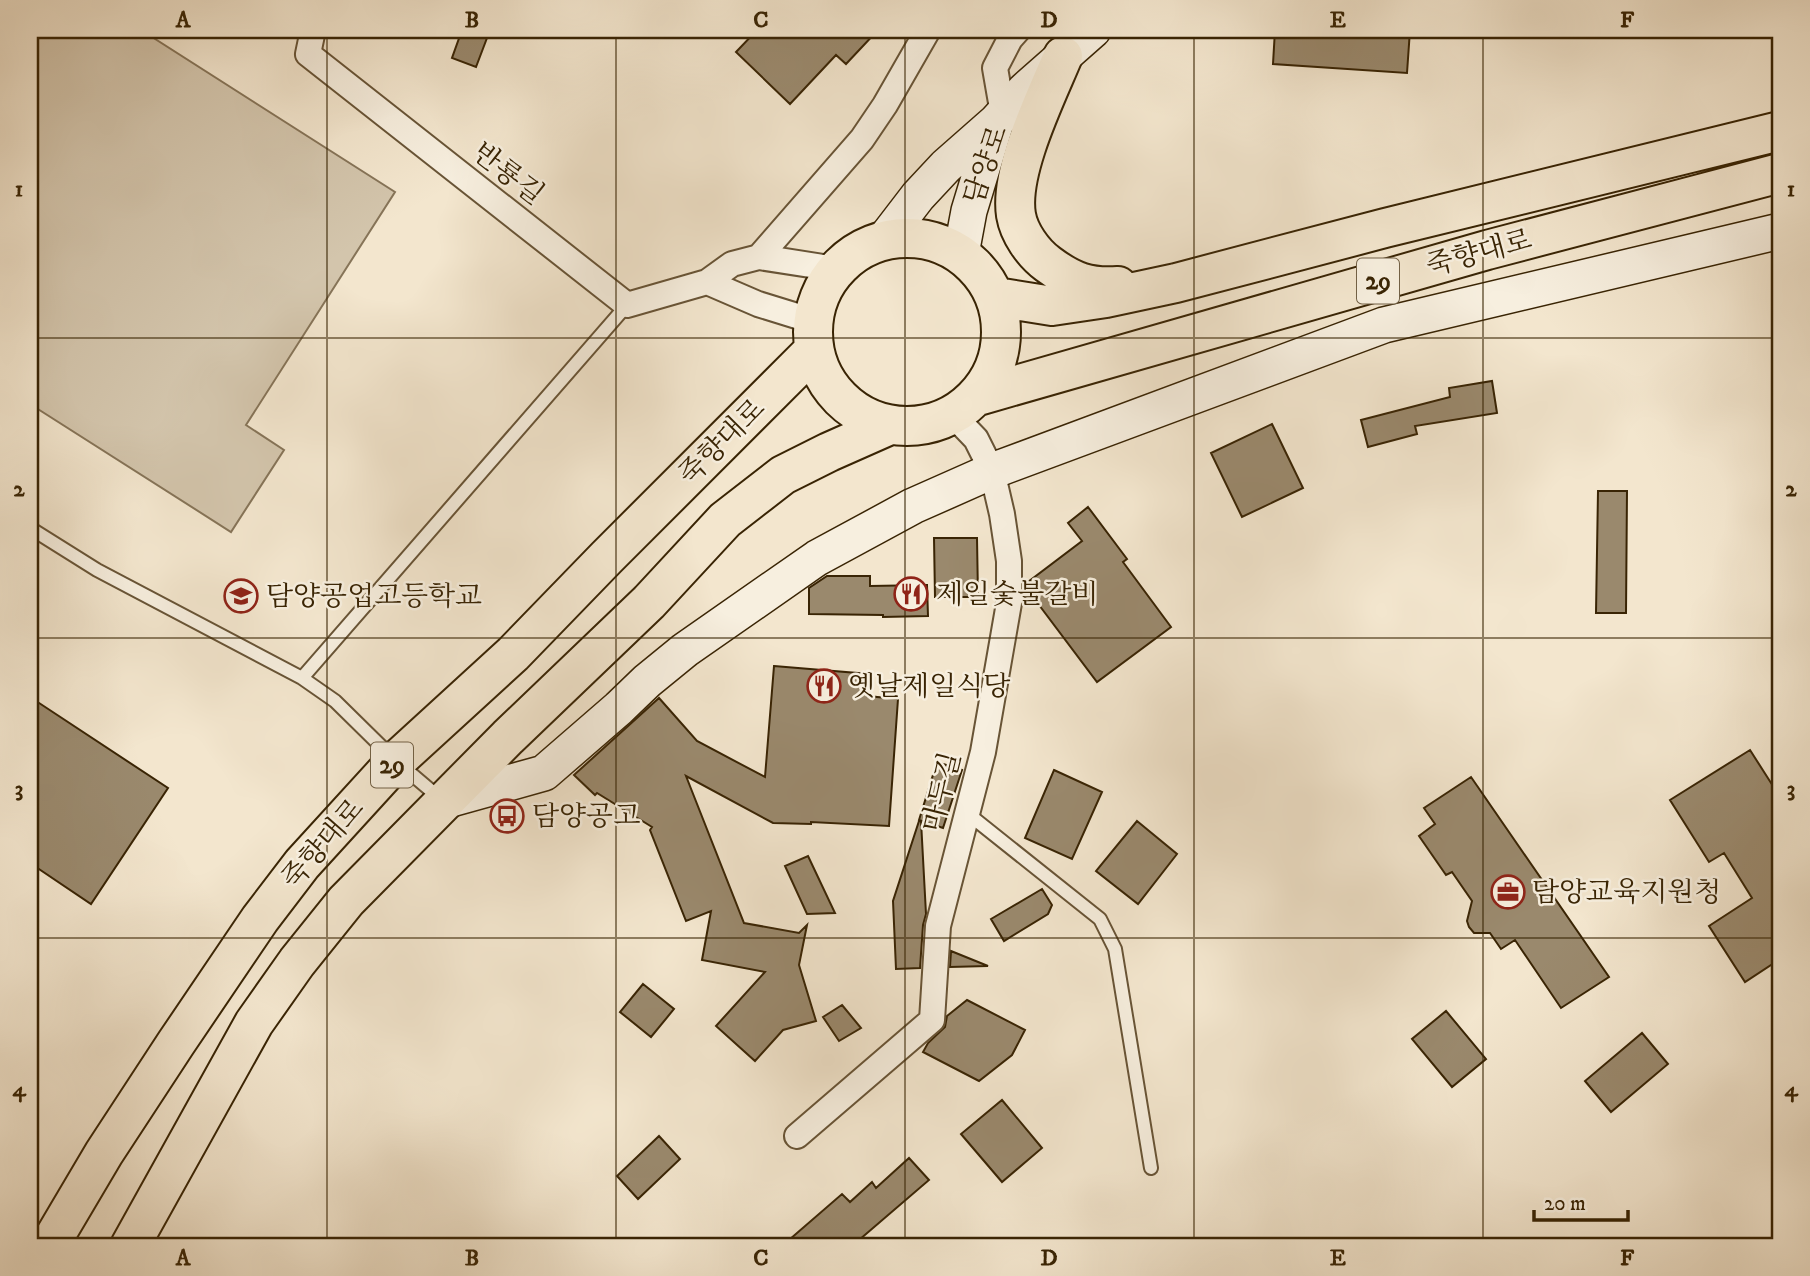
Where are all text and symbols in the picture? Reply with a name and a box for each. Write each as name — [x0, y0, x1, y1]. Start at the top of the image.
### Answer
text: A — [175, 6, 192, 35]
text: B — [465, 6, 479, 35]
text: C — [753, 6, 769, 35]
text: D — [1040, 6, 1058, 35]
text: E — [1330, 6, 1346, 35]
text: F — [1620, 6, 1635, 35]
street label: 담양로 — [956, 121, 1016, 209]
street label: 반룡길 — [465, 135, 551, 213]
text: 1 — [15, 175, 23, 204]
text: 1 — [1787, 175, 1795, 204]
street label: 죽향대로 — [1422, 222, 1536, 284]
road number: 29 — [1357, 258, 1399, 304]
street label: 죽향대로 — [671, 391, 773, 493]
text: 2 — [13, 475, 25, 504]
text: 2 — [1785, 475, 1797, 504]
restaurant icon: 제일숯불갈비 — [892, 575, 930, 613]
school or university icon: 담양공업고등학교 — [222, 577, 260, 615]
place label: 제일숯불갈비 — [936, 577, 1098, 612]
place label: 담양공업고등학교 — [266, 579, 482, 614]
restaurant icon: 옛날제일식당 — [805, 667, 843, 705]
place label: 옛날제일식당 — [848, 669, 1010, 704]
road number: 29 — [371, 743, 413, 788]
street label: 마두길 — [915, 748, 969, 836]
text: 3 — [15, 775, 23, 804]
text: 3 — [1787, 775, 1795, 804]
street label: 죽향대로 — [274, 792, 372, 896]
bus stop icon: 담양공고 — [488, 797, 526, 835]
place label: 담양공고 — [532, 799, 640, 834]
office icon: 담양교육지원청 — [1489, 873, 1527, 911]
place label: 담양교육지원청 — [1532, 875, 1721, 910]
text: 4 — [12, 1075, 27, 1104]
text: 4 — [1784, 1075, 1799, 1104]
scale bar — [1534, 1178, 1628, 1222]
text: 20 m — [1544, 1191, 1586, 1217]
text: A — [175, 1244, 192, 1273]
text: B — [465, 1244, 479, 1273]
text: C — [753, 1244, 769, 1273]
text: D — [1040, 1244, 1058, 1273]
text: E — [1330, 1244, 1346, 1273]
text: F — [1620, 1244, 1635, 1273]

